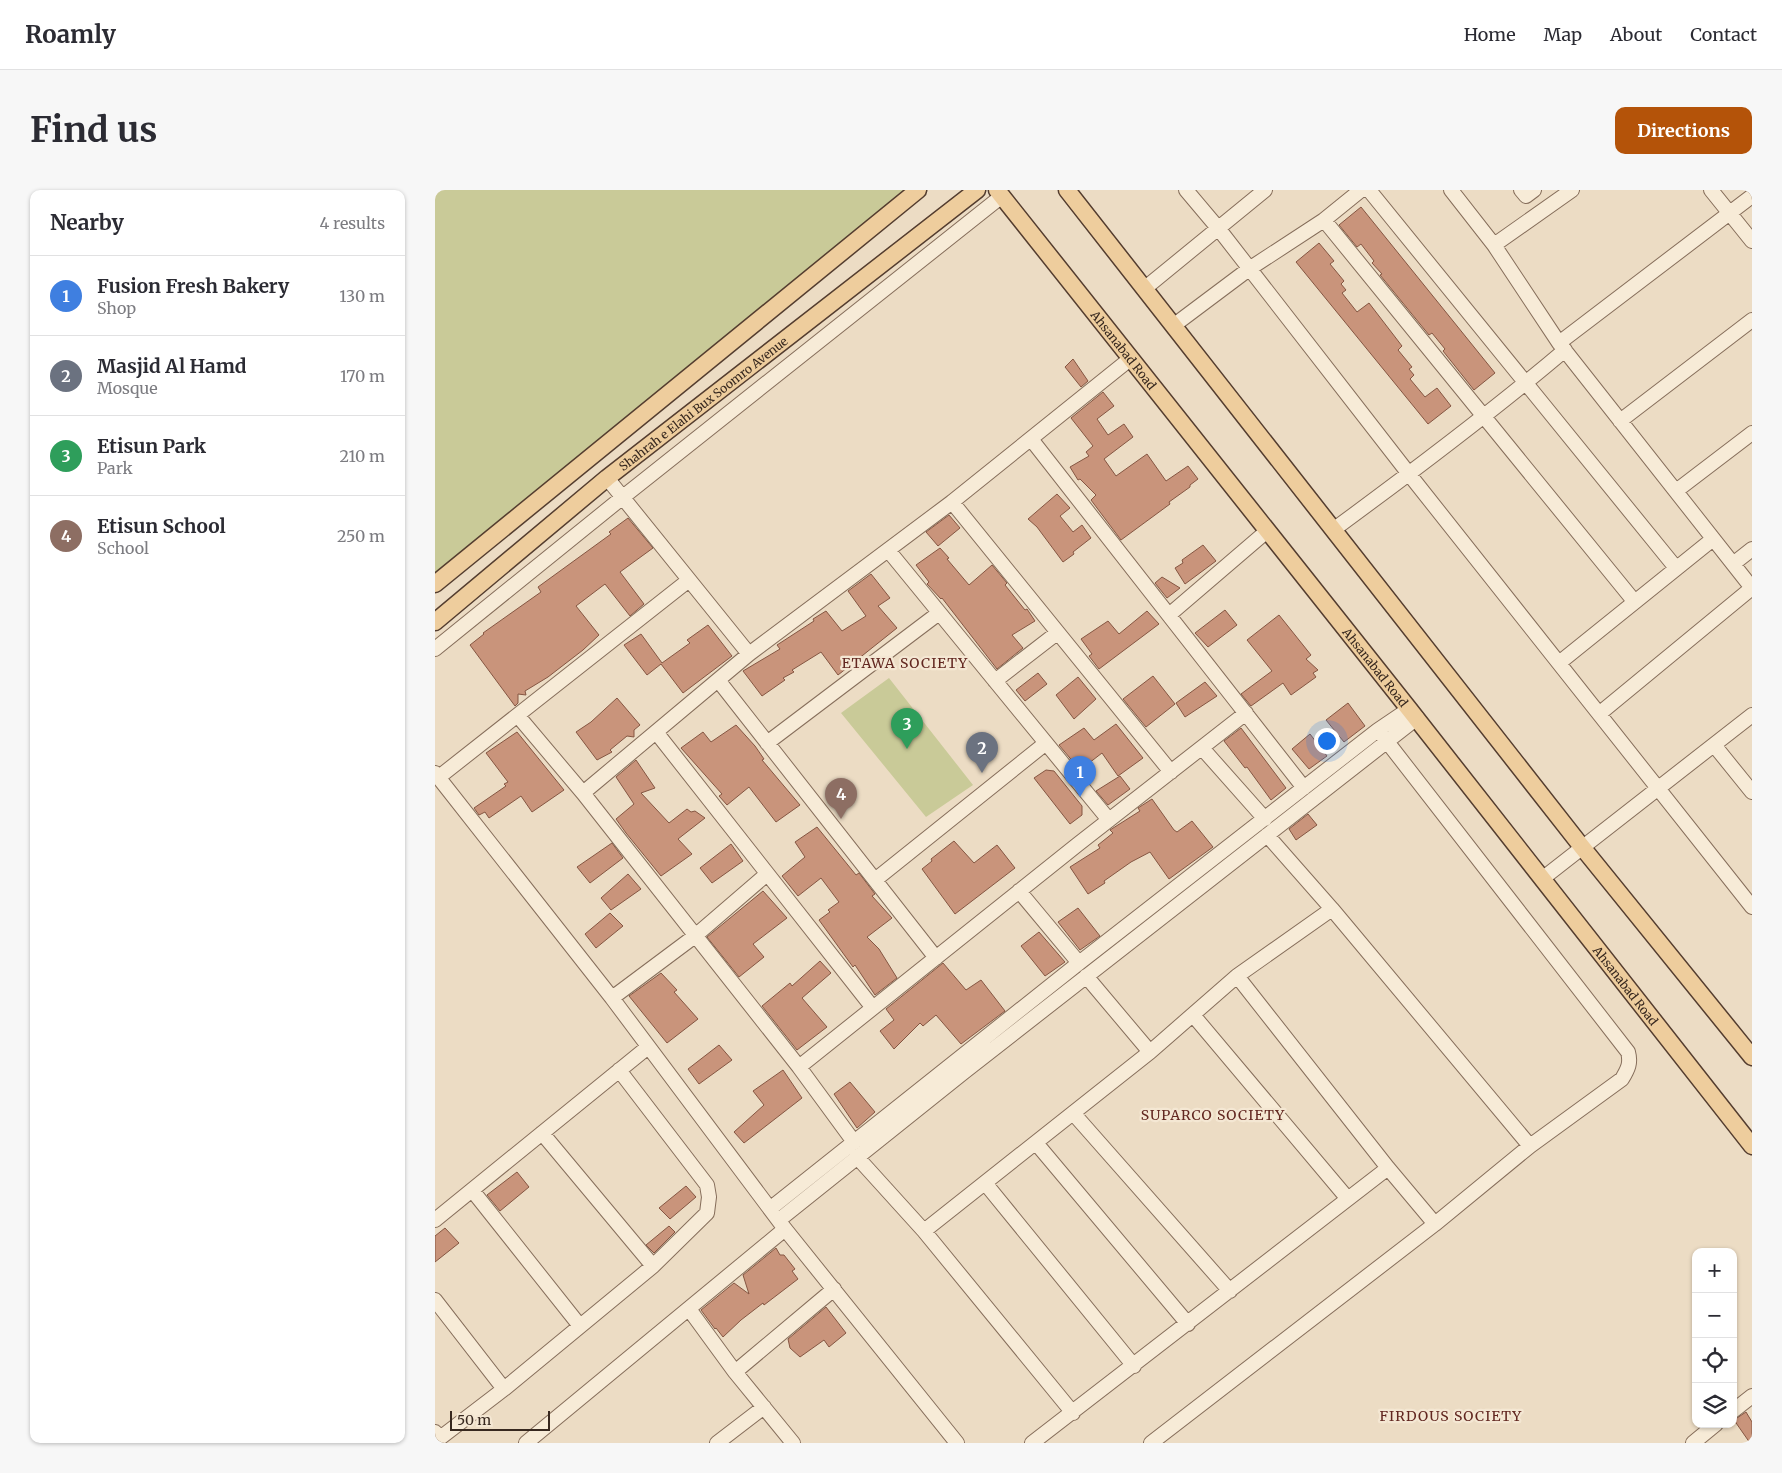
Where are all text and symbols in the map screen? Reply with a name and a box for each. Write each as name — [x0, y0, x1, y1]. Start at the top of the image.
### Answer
text: Roamly — [25, 19, 116, 50]
text: Home — [1464, 23, 1516, 46]
text: Map — [1544, 23, 1582, 46]
text: About — [1610, 23, 1662, 46]
text: Contact — [1690, 23, 1757, 46]
button: Directions — [1615, 107, 1752, 154]
text: Find us — [30, 108, 157, 152]
text: Nearby — [50, 209, 124, 236]
text: 4 results — [319, 213, 385, 233]
text: Fusion Fresh Bakery — [97, 274, 289, 298]
text: 1 — [62, 286, 70, 306]
text: 130 m — [339, 286, 385, 306]
text: Shop — [97, 298, 136, 318]
street label: Ahsanabad Road — [1087, 307, 1160, 392]
street label: Shahrah e Elahi Bux Soomro Avenue — [616, 333, 790, 474]
text: Masjid Al Hamd — [97, 354, 247, 378]
text: 2 — [61, 366, 71, 386]
text: 170 m — [340, 366, 385, 386]
text: Mosque — [97, 378, 158, 398]
text: Etisun Park — [97, 434, 206, 458]
text: 3 — [61, 446, 71, 466]
text: 210 m — [340, 446, 385, 466]
text: Park — [97, 458, 133, 478]
text: Etisun School — [97, 514, 226, 538]
text: 4 — [61, 526, 71, 546]
text: 250 m — [337, 526, 385, 546]
text: School — [97, 538, 149, 558]
street label: Ahsanabad Road — [1339, 624, 1411, 709]
district label: ETAWA SOCIETY — [842, 654, 968, 672]
pin: 3 — [891, 708, 923, 749]
your location — [1314, 728, 1340, 754]
pin: 2 — [966, 732, 998, 773]
pin: 1 — [1064, 756, 1096, 797]
pin: 4 — [825, 778, 857, 819]
street label: Ahsanabad Road — [1590, 942, 1662, 1028]
district label: SUPARCO SOCIETY — [1141, 1106, 1285, 1124]
map controls — [1692, 1248, 1737, 1428]
button: + — [1692, 1248, 1737, 1293]
button: − — [1692, 1293, 1737, 1338]
button: locate — [1692, 1338, 1737, 1383]
button: layers — [1692, 1383, 1737, 1428]
district label: FIRDOUS SOCIETY — [1380, 1407, 1522, 1425]
scale bar — [450, 1408, 550, 1431]
text: 50 m — [457, 1411, 491, 1429]

